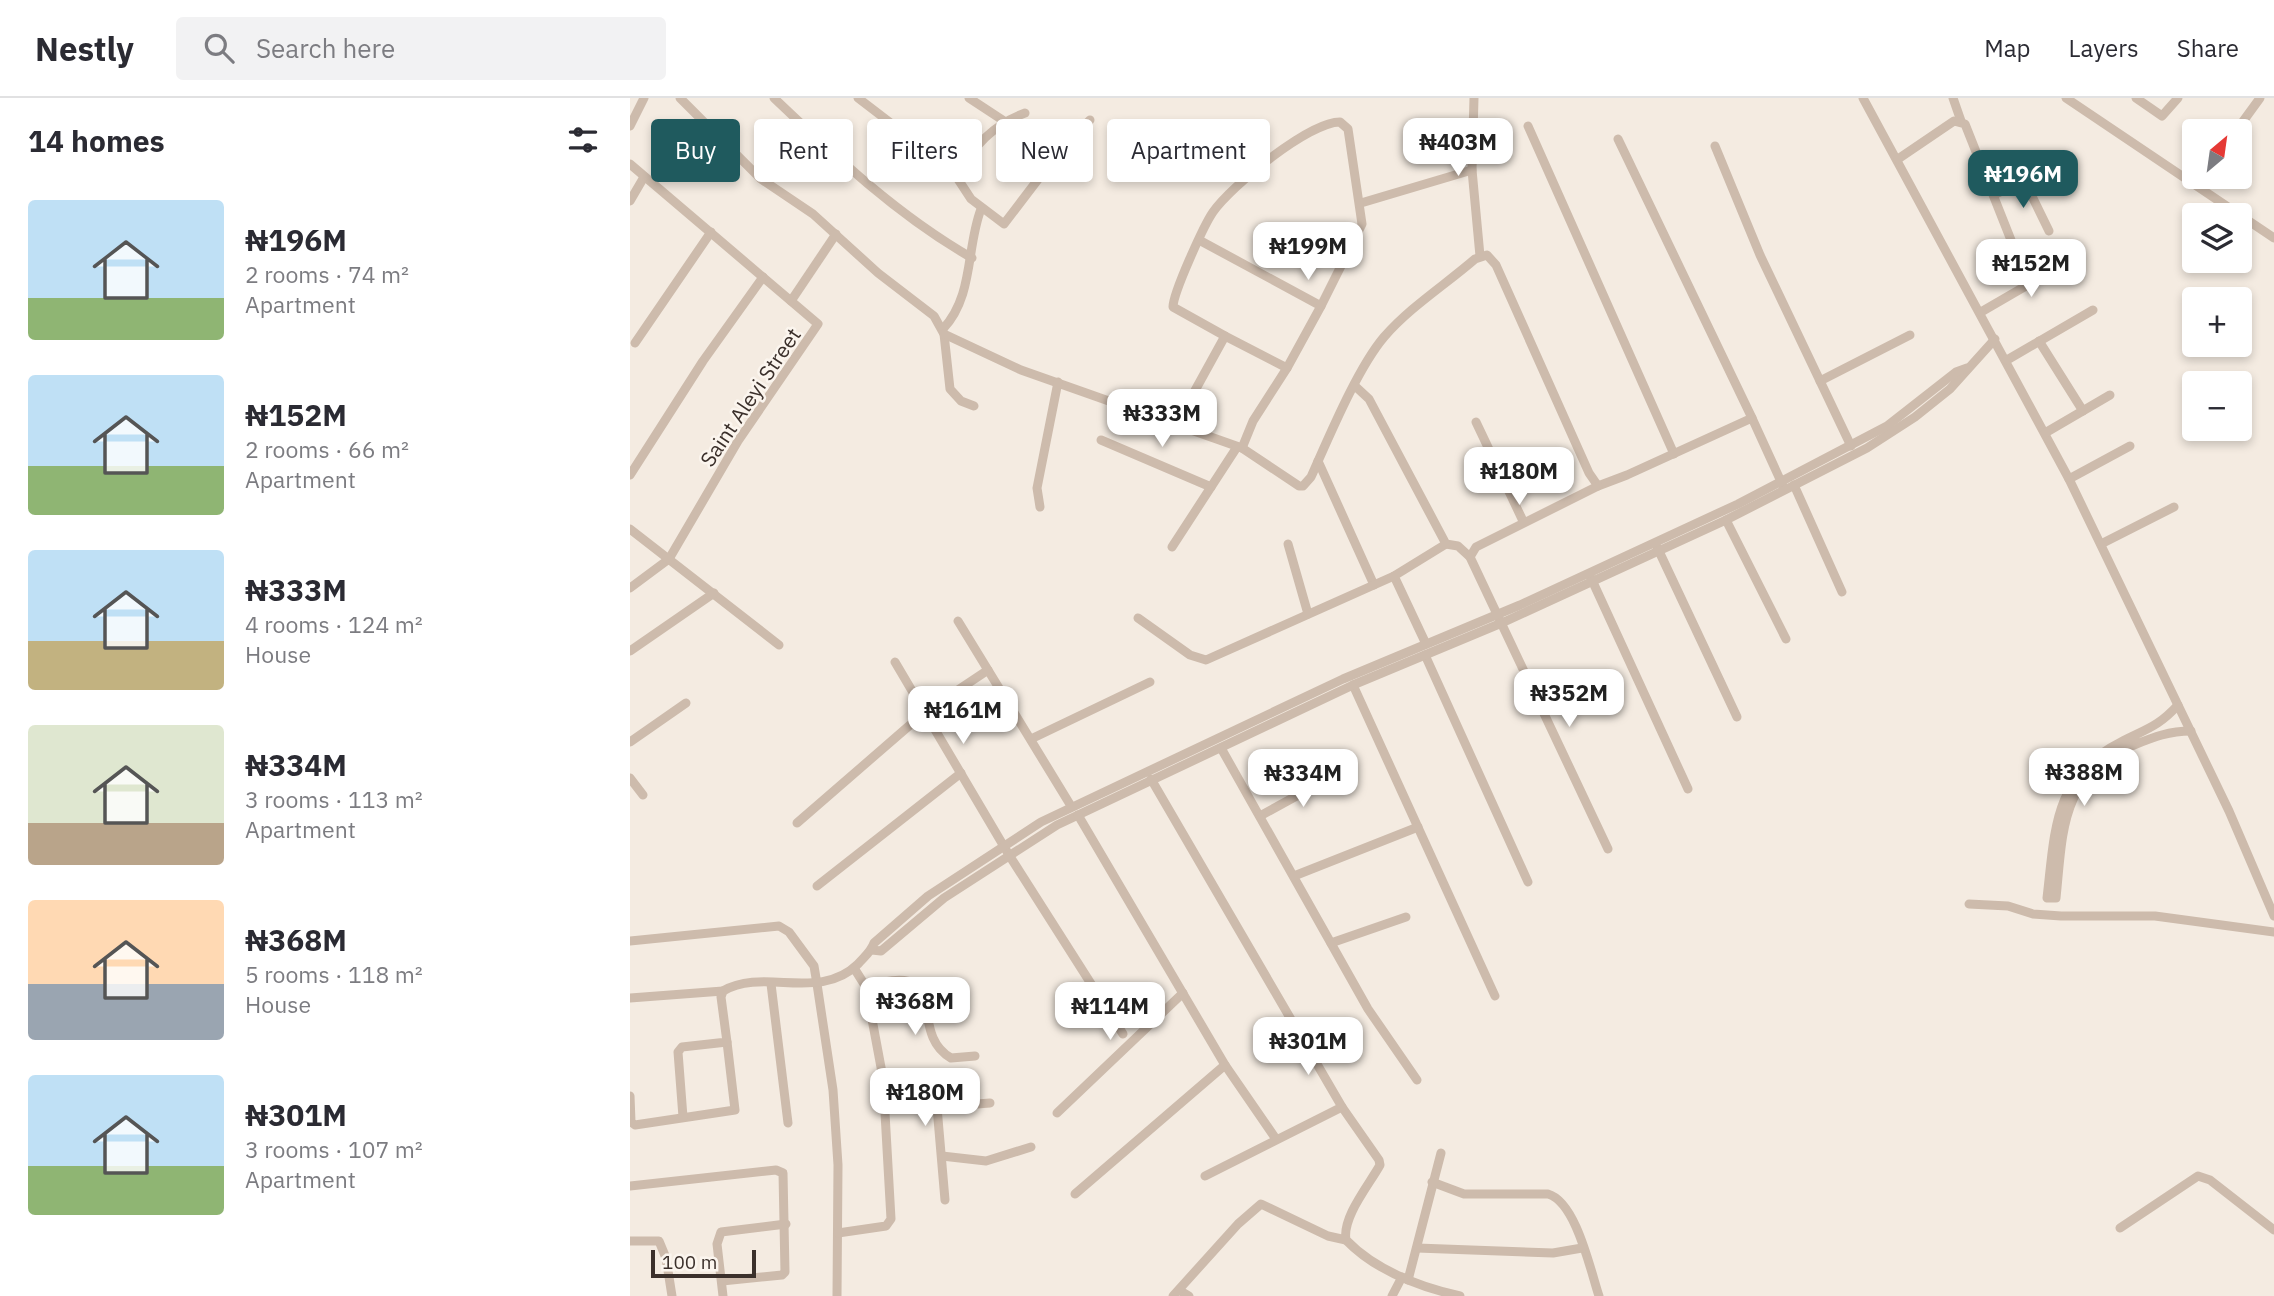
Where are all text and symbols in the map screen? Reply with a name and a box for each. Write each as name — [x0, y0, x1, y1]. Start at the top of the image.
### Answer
search box — [176, 17, 666, 80]
text: Nestly — [35, 27, 134, 70]
icon: search — [200, 29, 238, 67]
text: Search here — [256, 31, 395, 65]
text: Map — [1984, 32, 2031, 64]
text: Layers — [2069, 32, 2139, 64]
text: Share — [2177, 32, 2239, 64]
pin: ₦403M — [1409, 118, 1507, 178]
chip: Buy — [651, 119, 740, 182]
chip: Rent — [754, 119, 853, 182]
chip: Filters — [867, 119, 982, 182]
chip: New — [996, 119, 1093, 182]
chip: Apartment — [1107, 119, 1270, 182]
north arrow — [2182, 119, 2252, 189]
map controls — [2182, 119, 2252, 441]
text: 14 homes — [28, 121, 165, 160]
icon: filters — [564, 121, 602, 159]
text: ₦403M — [1419, 126, 1497, 156]
pin: ₦196M — [1974, 150, 2072, 210]
text: ₦196M — [1984, 158, 2062, 188]
button: layers — [2182, 203, 2252, 273]
text: ₦196M — [245, 220, 347, 259]
pin: ₦199M — [1259, 222, 1357, 282]
icon: home — [84, 228, 168, 312]
text: ₦199M — [1269, 230, 1347, 260]
pin: ₦152M — [1982, 240, 2080, 299]
text: ₦152M — [1992, 247, 2070, 277]
text: 2 rooms · 74 m² — [245, 259, 409, 289]
button: + — [2182, 287, 2252, 357]
text: Apartment — [245, 289, 356, 319]
street label: Saint Aleyi Street — [693, 322, 807, 472]
button: − — [2182, 371, 2252, 441]
pin: ₦333M — [1113, 390, 1211, 449]
text: ₦152M — [245, 395, 347, 434]
text: ₦333M — [1123, 397, 1201, 427]
icon: home — [84, 403, 168, 487]
text: 2 rooms · 66 m² — [245, 434, 409, 464]
pin: ₦180M — [1470, 448, 1568, 507]
text: ₦180M — [1480, 455, 1558, 485]
text: Apartment — [245, 464, 356, 494]
text: ₦333M — [245, 570, 347, 609]
icon: home — [84, 578, 168, 662]
text: 4 rooms · 124 m² — [245, 609, 423, 639]
text: House — [245, 639, 311, 669]
pin: ₦352M — [1520, 670, 1618, 729]
text: ₦352M — [1530, 677, 1608, 707]
pin: ₦161M — [914, 686, 1012, 746]
text: ₦161M — [924, 694, 1002, 724]
text: ₦334M — [245, 745, 347, 784]
pin: ₦388M — [2035, 748, 2133, 808]
pin: ₦334M — [1254, 750, 1352, 809]
icon: home — [84, 753, 168, 837]
text: ₦388M — [2045, 756, 2123, 786]
text: ₦334M — [1264, 757, 1342, 787]
text: 3 rooms · 113 m² — [245, 784, 423, 814]
text: Apartment — [245, 814, 356, 844]
text: ₦368M — [245, 920, 347, 959]
icon: home — [84, 928, 168, 1012]
text: 5 rooms · 118 m² — [245, 959, 423, 989]
pin: ₦368M — [866, 978, 964, 1037]
pin: ₦114M — [1061, 982, 1159, 1042]
text: ₦368M — [876, 985, 954, 1015]
text: House — [245, 989, 311, 1019]
text: ₦114M — [1071, 990, 1149, 1020]
pin: ₦301M — [1259, 1018, 1357, 1077]
text: ₦301M — [1269, 1025, 1347, 1055]
pin: ₦180M — [876, 1068, 974, 1128]
text: ₦180M — [886, 1076, 964, 1106]
text: ₦301M — [245, 1095, 347, 1134]
icon: home — [84, 1103, 168, 1187]
text: 3 rooms · 107 m² — [245, 1134, 423, 1164]
text: Apartment — [245, 1164, 356, 1194]
scale bar — [651, 1247, 756, 1279]
text: 100 m — [662, 1250, 717, 1274]

